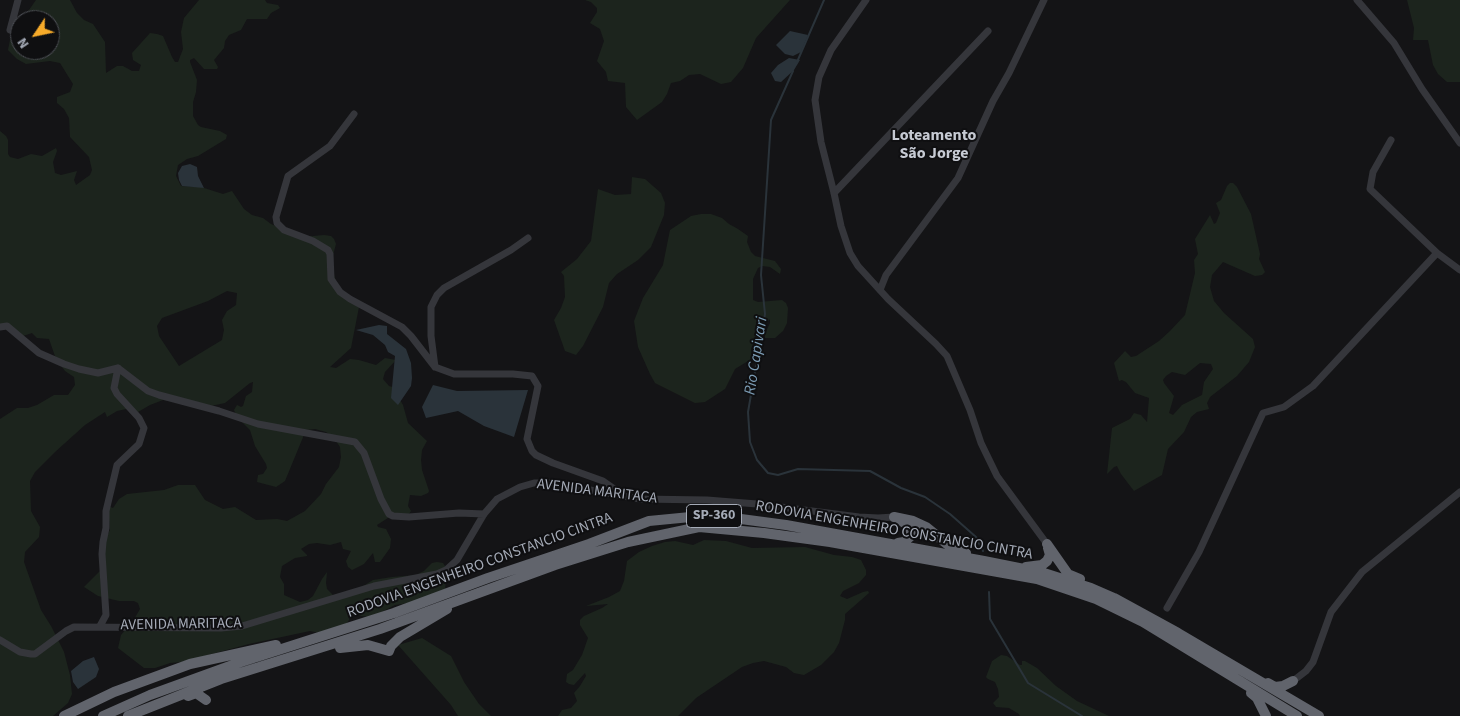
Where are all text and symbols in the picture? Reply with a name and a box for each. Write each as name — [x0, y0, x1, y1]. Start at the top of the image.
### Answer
north arrow — [10, 10, 60, 60]
text: N — [12, 33, 34, 52]
district label: Loteamento São Jorge — [892, 126, 976, 164]
water label: Rio Capivari — [741, 316, 773, 396]
street label: AVENIDA MARITACA — [536, 476, 658, 508]
street label: RODOVIA ENGENHEIRO CONSTANCIO CINTRA — [754, 498, 1034, 564]
road number: SP-360 — [686, 504, 742, 528]
street label: RODOVIA ENGENHEIRO CONSTANCIO CINTRA — [345, 509, 615, 623]
street label: AVENIDA MARITACA — [120, 615, 242, 635]

